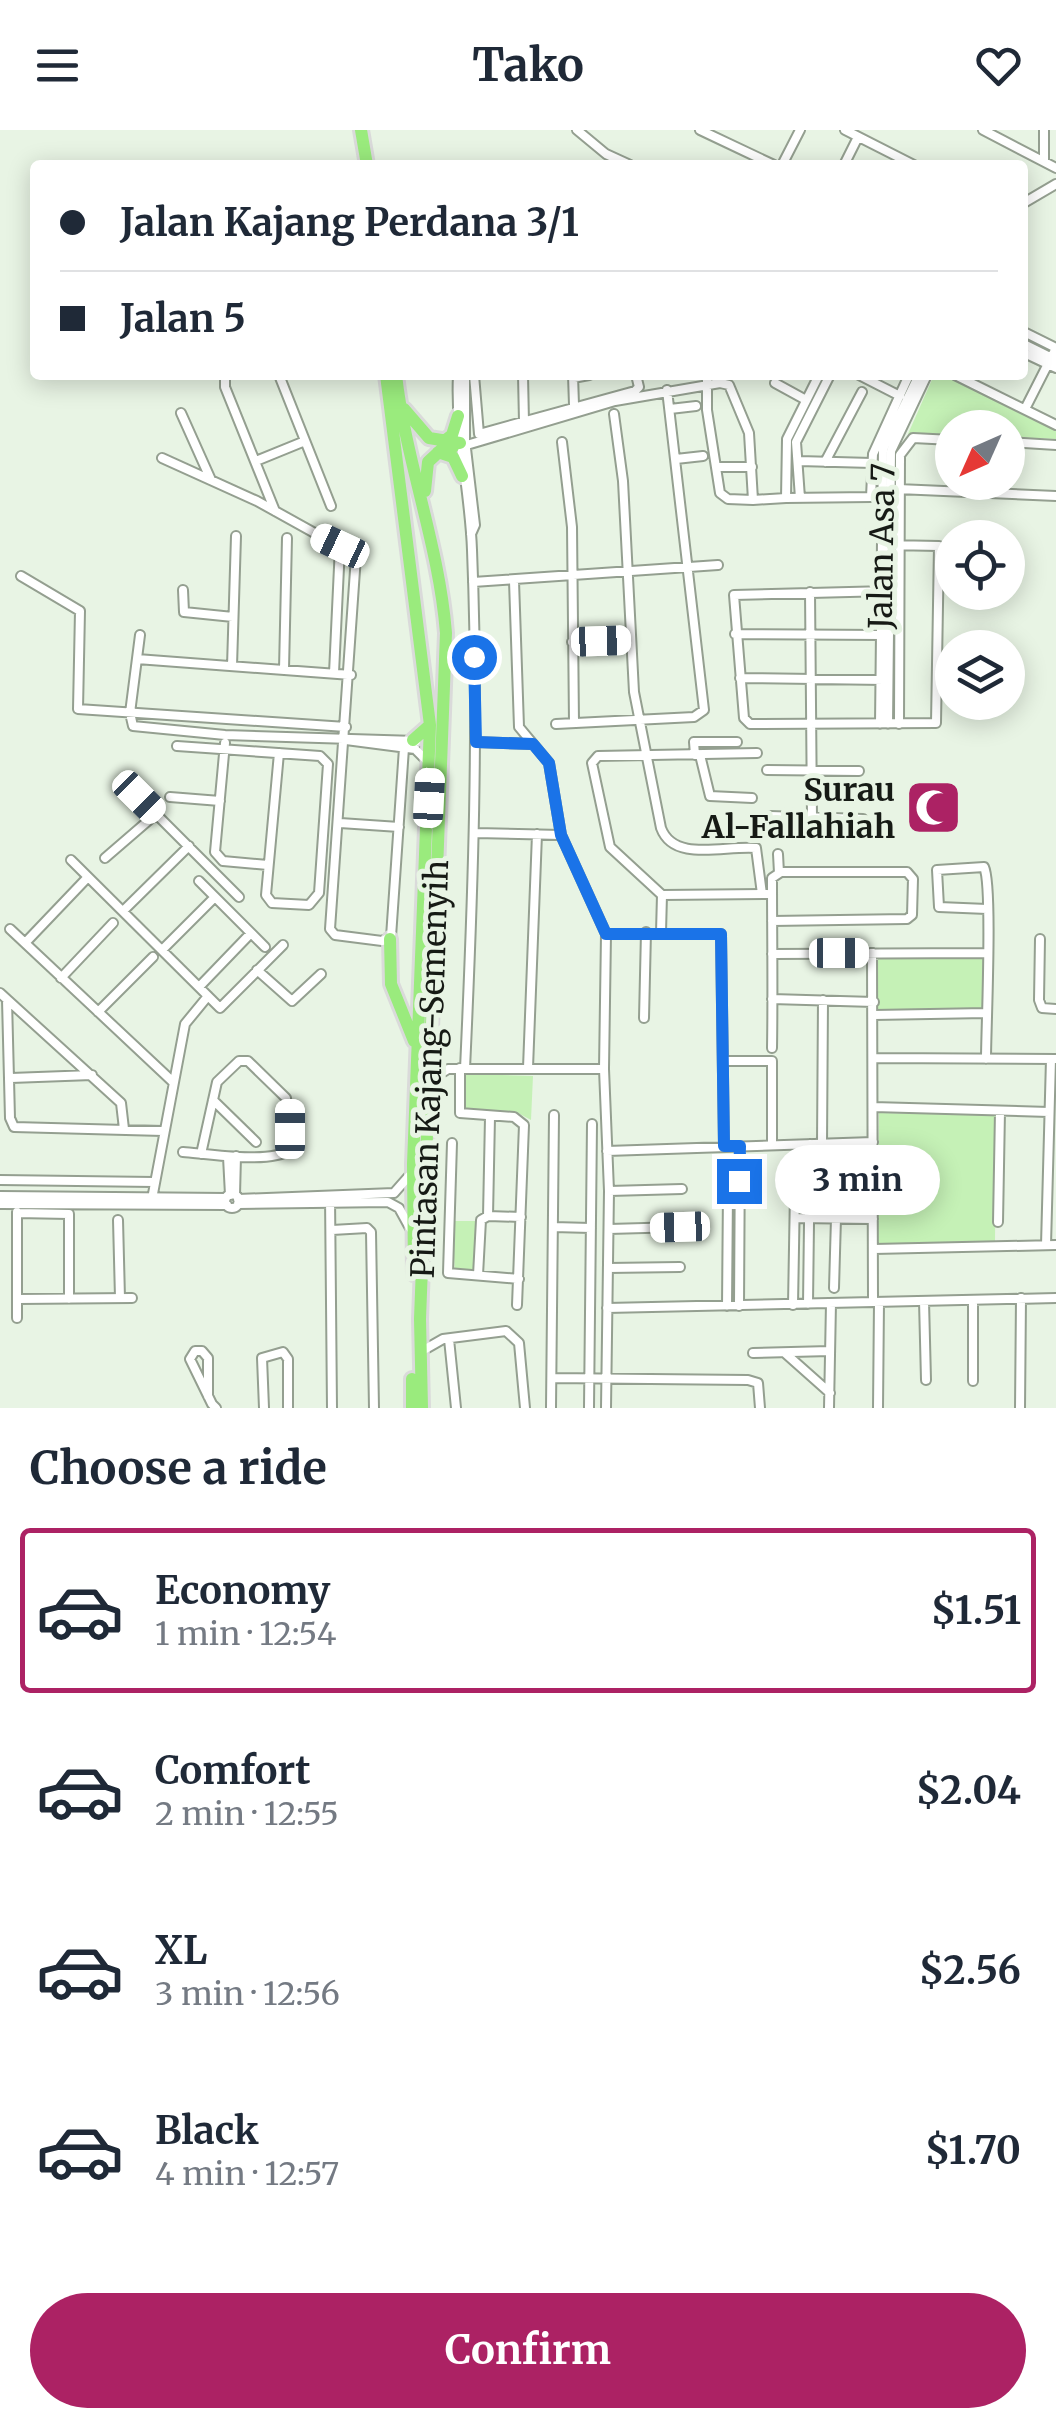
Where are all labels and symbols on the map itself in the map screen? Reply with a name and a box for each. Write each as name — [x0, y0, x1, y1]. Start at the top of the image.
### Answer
north arrow — [935, 410, 1025, 500]
street label: Jalan Asa 7 — [861, 463, 903, 630]
car — [306, 520, 374, 572]
car — [570, 625, 632, 657]
route start — [452, 635, 497, 680]
car — [107, 765, 171, 829]
car — [412, 767, 446, 829]
place label: Surau Al-Fallahiah — [701, 770, 895, 847]
mosque icon: Surau Al-Fallahiah — [904, 778, 964, 838]
street label: Pintasan Kajang-Semenyih — [403, 859, 457, 1279]
car — [809, 938, 869, 968]
car — [275, 1099, 305, 1159]
callout: 3 min — [774, 1146, 939, 1216]
route end — [717, 1159, 762, 1204]
car — [649, 1211, 711, 1243]

